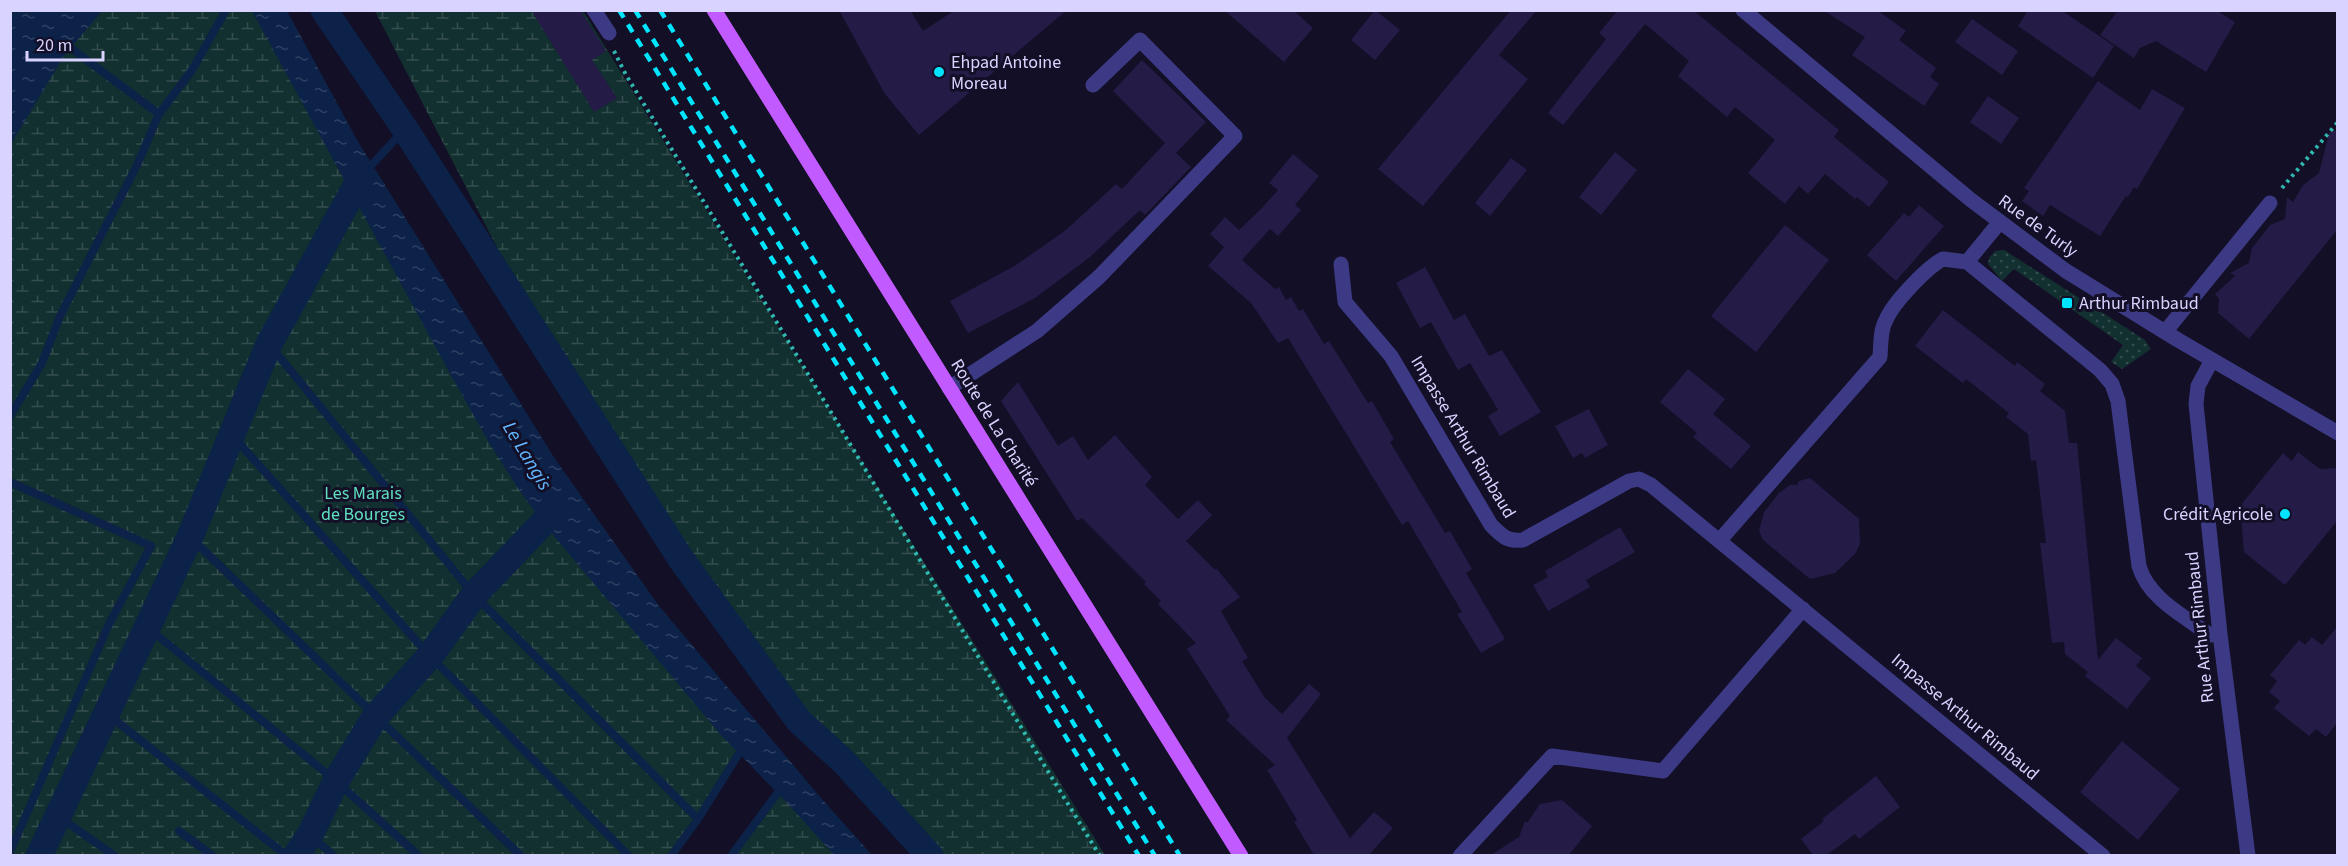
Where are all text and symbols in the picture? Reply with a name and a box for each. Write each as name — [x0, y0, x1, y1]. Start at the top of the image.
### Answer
scale bar — [27, 24, 104, 62]
text: 20 m — [36, 33, 72, 58]
place label: Ehpad Antoine Moreau — [951, 50, 1061, 96]
marker: Ehpad Antoine Moreau — [932, 65, 946, 79]
street label: Rue de Turly — [1993, 189, 2083, 264]
place label: Arthur Rimbaud — [2079, 291, 2199, 316]
marker: Arthur Rimbaud — [2060, 296, 2074, 310]
street label: Impasse Arthur Rimbaud — [1404, 351, 1522, 523]
street label: Route de La Charité — [945, 354, 1043, 492]
water label: Le Langis — [495, 416, 559, 496]
park label: Les Marais de Bourges — [321, 481, 405, 527]
place label: Crédit Agricole — [2163, 502, 2273, 527]
marker: Crédit Agricole — [2278, 507, 2292, 521]
street label: Rue Arthur Rimbaud — [2180, 550, 2220, 704]
street label: Impasse Arthur Rimbaud — [1886, 648, 2044, 786]

